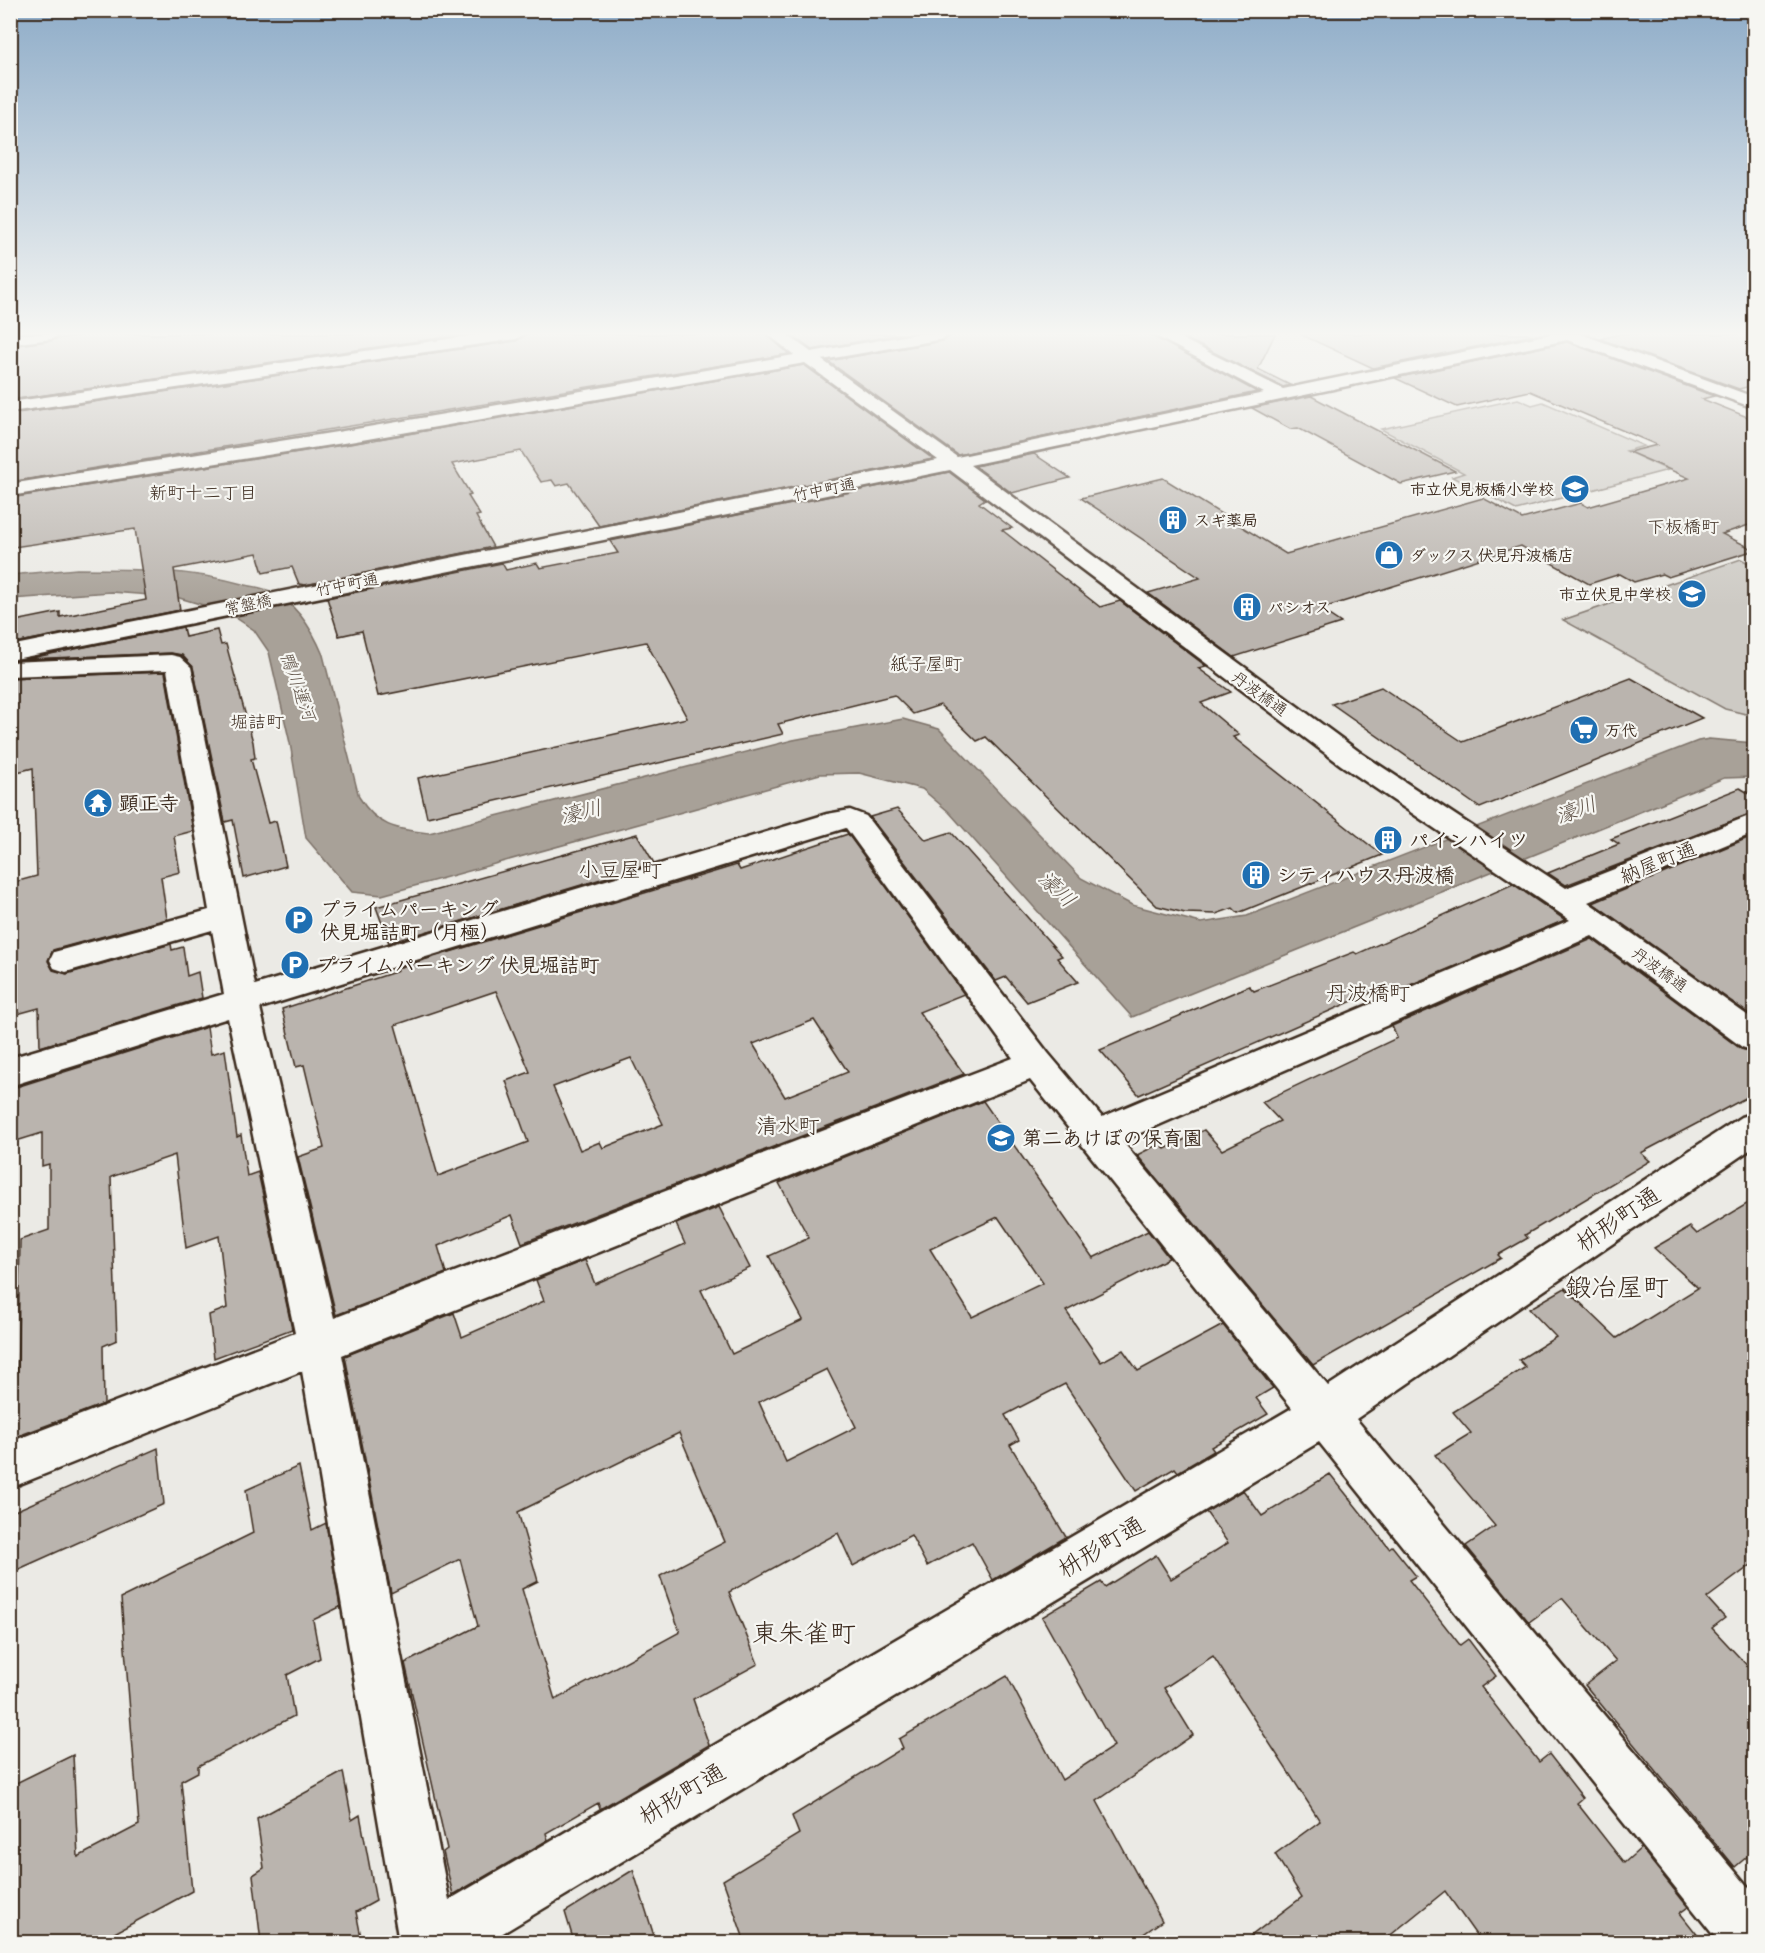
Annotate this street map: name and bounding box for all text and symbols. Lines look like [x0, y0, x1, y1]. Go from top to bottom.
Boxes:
school or university icon: 市立伏見板橋小学校 [1559, 473, 1591, 505]
street label: 竹中町通 [791, 476, 858, 508]
place label: 市立伏見板橋小学校 [1410, 482, 1554, 502]
district label: 新町十二丁目 [149, 484, 257, 506]
building icon: スギ薬局 [1157, 504, 1189, 536]
place label: スギ薬局 [1194, 513, 1258, 533]
district label: 下板橋町 [1647, 518, 1719, 540]
shop icon: ダックス 伏見丹波橋店 [1373, 539, 1405, 571]
place label: ダックス 伏見丹波橋店 [1410, 547, 1574, 568]
street label: 竹中町通 [314, 571, 381, 603]
school or university icon: 市立伏見中学校 [1676, 578, 1708, 610]
place label: 市立伏見中学校 [1559, 586, 1671, 607]
street label: 常盤橋 [223, 591, 274, 622]
building icon: パシオス [1231, 591, 1263, 623]
place label: パシオス [1268, 601, 1331, 620]
water label: 鴨川運河 [273, 649, 320, 727]
district label: 紙子屋町 [890, 655, 962, 677]
street label: 丹波橋通 [1226, 669, 1290, 722]
district label: 堀詰町 [230, 713, 284, 735]
supermarket icon: 万代 [1568, 714, 1600, 746]
place label: 万代 [1605, 723, 1637, 743]
temple icon: 顕正寺 [82, 787, 114, 819]
water label: 濠川 [1553, 792, 1601, 832]
place label: 顕正寺 [119, 793, 179, 818]
water label: 濠川 [558, 796, 605, 833]
building icon: パインハイツ [1372, 824, 1404, 856]
place label: パインハイツ [1409, 832, 1528, 855]
street label: 納屋町通 [1618, 839, 1701, 891]
building icon: シティハウス丹波橋 [1240, 859, 1272, 891]
district label: 小豆屋町 [578, 860, 662, 886]
place label: シティハウス丹波橋 [1277, 865, 1455, 890]
water label: 濠川 [1031, 866, 1080, 915]
place label: プライムパーキング 伏見堀詰町（月極） [320, 899, 500, 947]
parking icon: プライムパーキング 伏見堀詰町（月極） [283, 904, 315, 936]
street label: 丹波橋通 [1626, 945, 1690, 998]
parking icon: プライムパーキング 伏見堀詰町 [279, 949, 311, 981]
place label: プライムパーキング 伏見堀詰町 [316, 955, 600, 980]
district label: 丹波橋町 [1326, 983, 1410, 1009]
district label: 清水町 [757, 1115, 820, 1142]
school or university icon: 第二あけぼの保育園 [985, 1122, 1017, 1154]
place label: 第二あけぼの保育園 [1022, 1128, 1203, 1153]
street label: 枡形町通 [1572, 1183, 1668, 1261]
district label: 鍛冶屋町 [1565, 1275, 1669, 1307]
street label: 枡形町通 [1054, 1513, 1151, 1587]
district label: 東朱雀町 [752, 1620, 856, 1653]
street label: 枡形町通 [635, 1760, 732, 1834]

